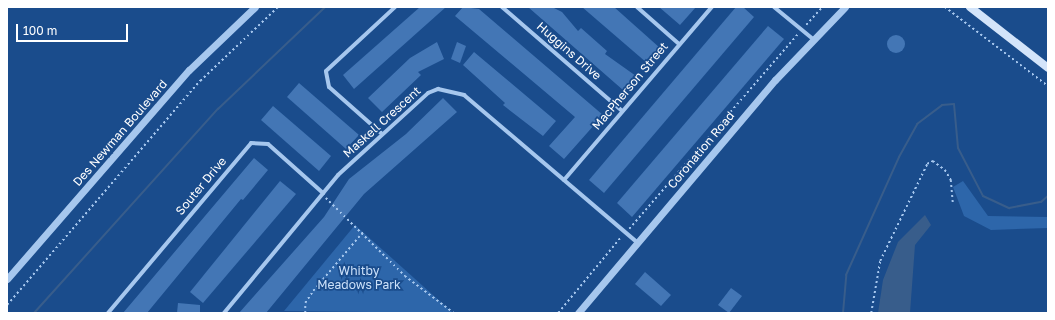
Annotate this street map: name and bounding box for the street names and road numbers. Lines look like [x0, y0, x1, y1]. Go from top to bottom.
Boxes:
street label: Huggins Drive [534, 19, 604, 83]
street label: MacPherson Street [589, 39, 671, 133]
street label: Des Newman Boulevard [70, 77, 170, 189]
street label: Maskell Crescent [340, 83, 424, 161]
street label: Coronation Road [665, 109, 737, 191]
street label: Souter Drive [173, 154, 229, 218]

